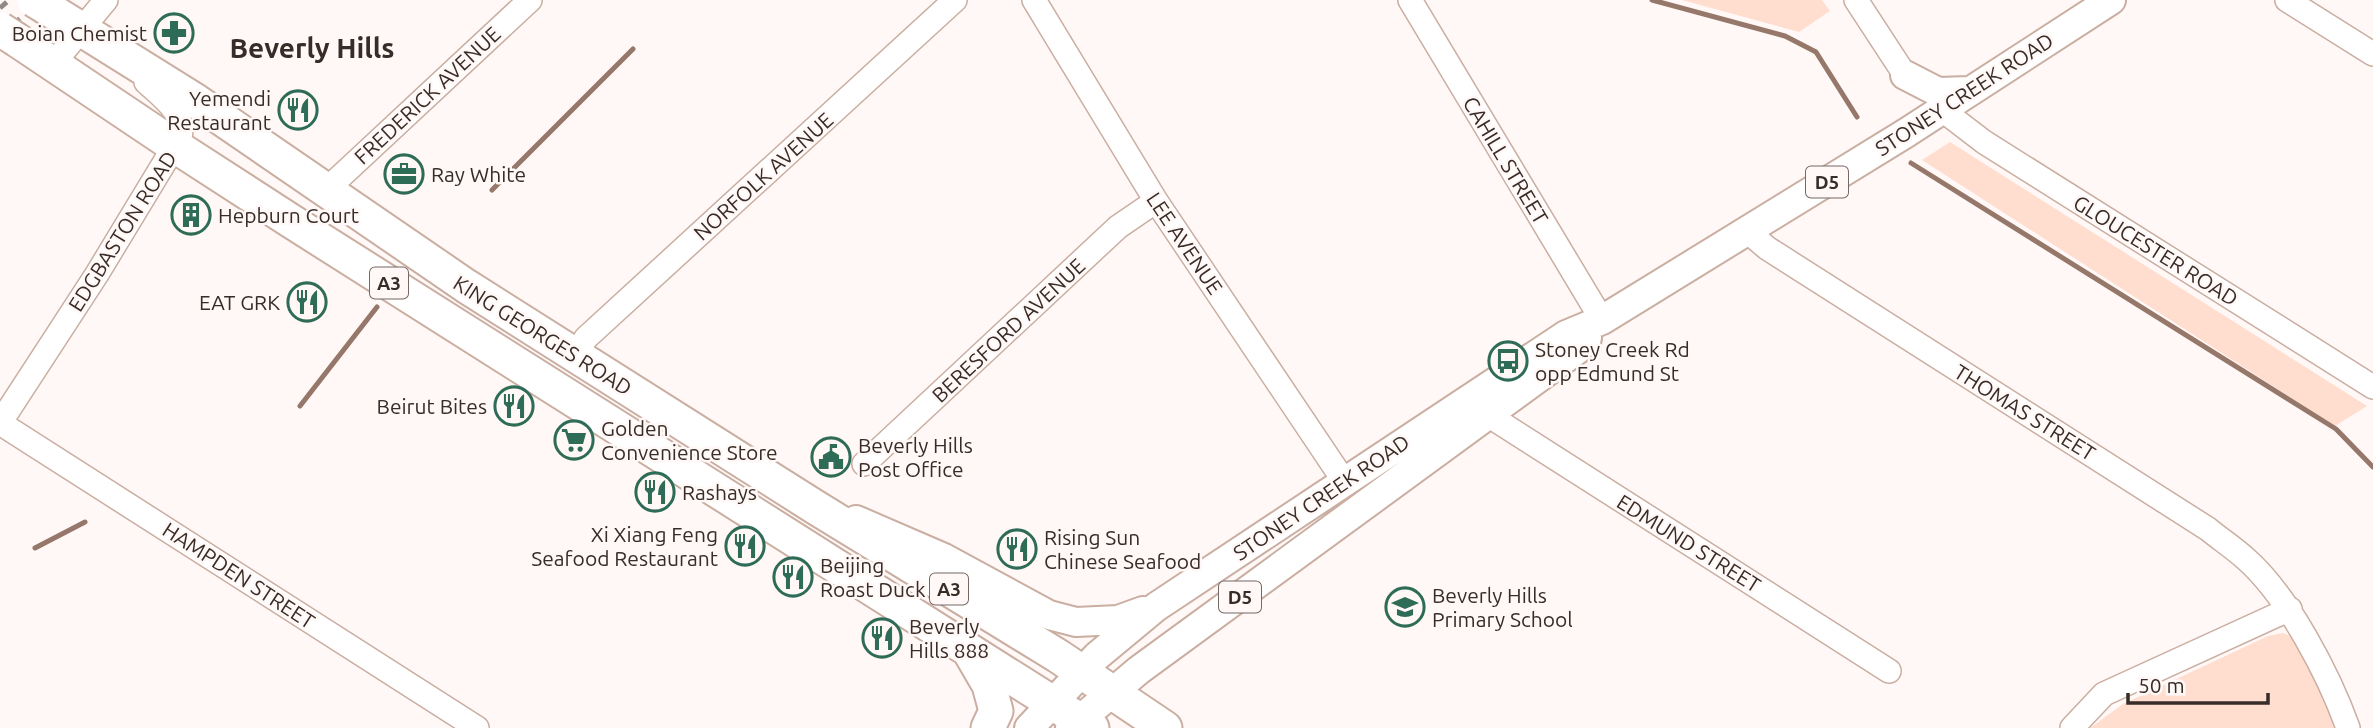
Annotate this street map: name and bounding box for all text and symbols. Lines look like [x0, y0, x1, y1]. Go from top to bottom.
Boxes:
pharmacy icon: Boian Chemist [153, 12, 195, 54]
place label: Boian Chemist [12, 21, 147, 45]
street label: FREDERICK AVENUE [349, 21, 505, 169]
street label: STONEY CREEK ROAD [1871, 28, 2057, 160]
district label: Beverly Hills [229, 32, 395, 63]
place label: Yemendi Restaurant [167, 86, 271, 134]
restaurant icon: Yemendi Restaurant [277, 89, 319, 131]
street label: CAHILL STREET [1459, 92, 1554, 228]
street label: NORFOLK AVENUE [689, 107, 837, 245]
street label: EDGBASTON ROAD [63, 147, 181, 315]
office icon: Ray White [383, 153, 425, 195]
place label: Ray White [431, 162, 526, 186]
road number: D5 [1806, 166, 1848, 198]
street label: LEE AVENUE [1142, 187, 1228, 299]
street label: GLOUCESTER ROAD [2069, 190, 2243, 310]
building icon: Hepburn Court [170, 194, 212, 236]
place label: Hepburn Court [218, 203, 359, 227]
street label: BERESFORD AVENUE [927, 253, 1089, 407]
road number: A3 [370, 268, 408, 298]
street label: KING GEORGES ROAD [449, 270, 637, 400]
restaurant icon: EAT GRK [286, 281, 328, 323]
place label: EAT GRK [199, 290, 280, 314]
place label: Stoney Creek Rd opp Edmund St [1535, 337, 1690, 385]
bus stop icon: Stoney Creek Rd opp Edmund St [1487, 340, 1529, 382]
street label: THOMAS STREET [1950, 359, 2100, 465]
restaurant icon: Beirut Bites [493, 385, 535, 427]
place label: Beirut Bites [377, 394, 487, 418]
place label: Golden Convenience Store [601, 416, 778, 464]
supermarket icon: Golden Convenience Store [553, 419, 595, 461]
street label: STONEY CREEK ROAD [1228, 429, 1414, 565]
place label: Beverly Hills Post Office [858, 433, 973, 481]
public building icon: Beverly Hills Post Office [810, 436, 852, 478]
restaurant icon: Rashays [634, 471, 676, 513]
place label: Rashays [682, 480, 757, 504]
street label: EDMUND STREET [1613, 489, 1766, 597]
street label: HAMPDEN STREET [158, 517, 320, 633]
place label: Xi Xiang Feng Seafood Restaurant [531, 522, 718, 570]
restaurant icon: Xi Xiang Feng Seafood Restaurant [724, 525, 766, 567]
place label: Rising Sun Chinese Seafood [1044, 525, 1201, 573]
restaurant icon: Rising Sun Chinese Seafood [996, 528, 1038, 570]
place label: Beijing Roast Duck [820, 553, 926, 601]
restaurant icon: Beijing Roast Duck [772, 556, 814, 598]
road number: A3 [930, 574, 968, 604]
road number: D5 [1219, 582, 1261, 612]
place label: Beverly Hills Primary School [1432, 583, 1573, 631]
school or university icon: Beverly Hills Primary School [1384, 586, 1426, 628]
place label: Beverly Hills 888 [909, 614, 989, 662]
restaurant icon: Beverly Hills 888 [861, 617, 903, 659]
scale bar [2128, 662, 2268, 706]
text: 50 m [2138, 673, 2185, 697]

